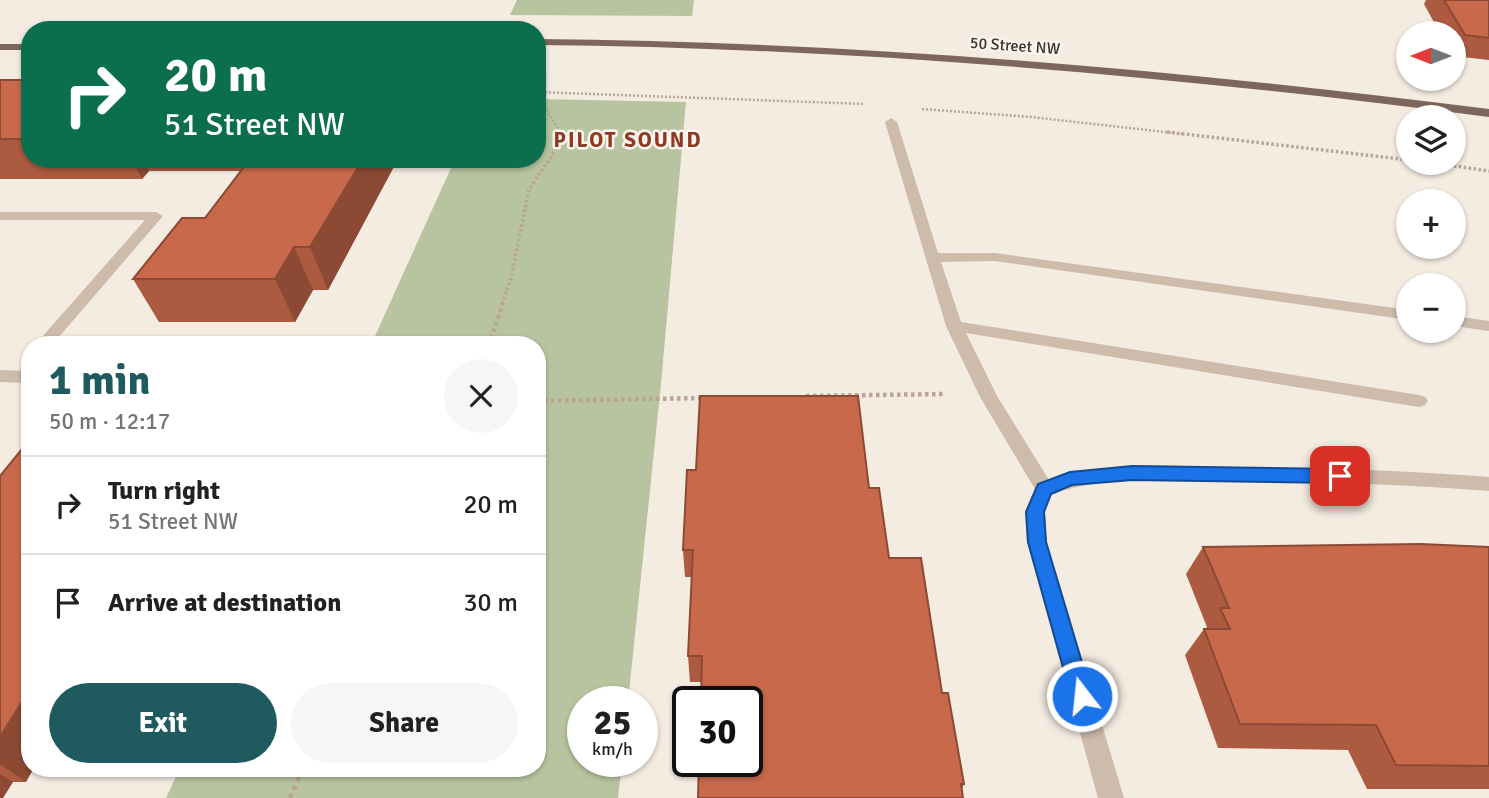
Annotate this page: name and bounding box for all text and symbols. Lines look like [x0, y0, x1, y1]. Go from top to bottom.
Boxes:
north arrow [1396, 21, 1466, 91]
map controls [1396, 21, 1466, 343]
street label: 50 Street NW [969, 33, 1061, 59]
text: 20 m [164, 45, 267, 105]
icon: right [49, 49, 140, 140]
text: 51 Street NW [164, 105, 345, 144]
button: layers [1396, 105, 1466, 175]
district label: PILOT SOUND [554, 127, 702, 153]
button: + [1396, 189, 1466, 259]
button: − [1396, 273, 1466, 343]
text: 1 min [49, 355, 150, 406]
button: close [444, 359, 518, 433]
text: 50 m · 12:17 [49, 407, 170, 436]
pin [1310, 446, 1370, 506]
icon: arrive [1321, 457, 1359, 495]
text: Turn right [108, 475, 220, 507]
icon: right [49, 486, 87, 524]
text: 20 m [463, 489, 518, 521]
text: 51 Street NW [108, 507, 238, 536]
icon: arrive [49, 584, 87, 622]
text: Arrive at destination [108, 587, 341, 619]
text: 30 m [463, 587, 518, 619]
position arrow [1045, 659, 1119, 733]
button: Exit [49, 683, 277, 763]
button: Share [291, 683, 518, 763]
speed limit sign: 30 [672, 686, 763, 777]
text: 25 [594, 701, 631, 744]
text: km/h [592, 738, 633, 760]

